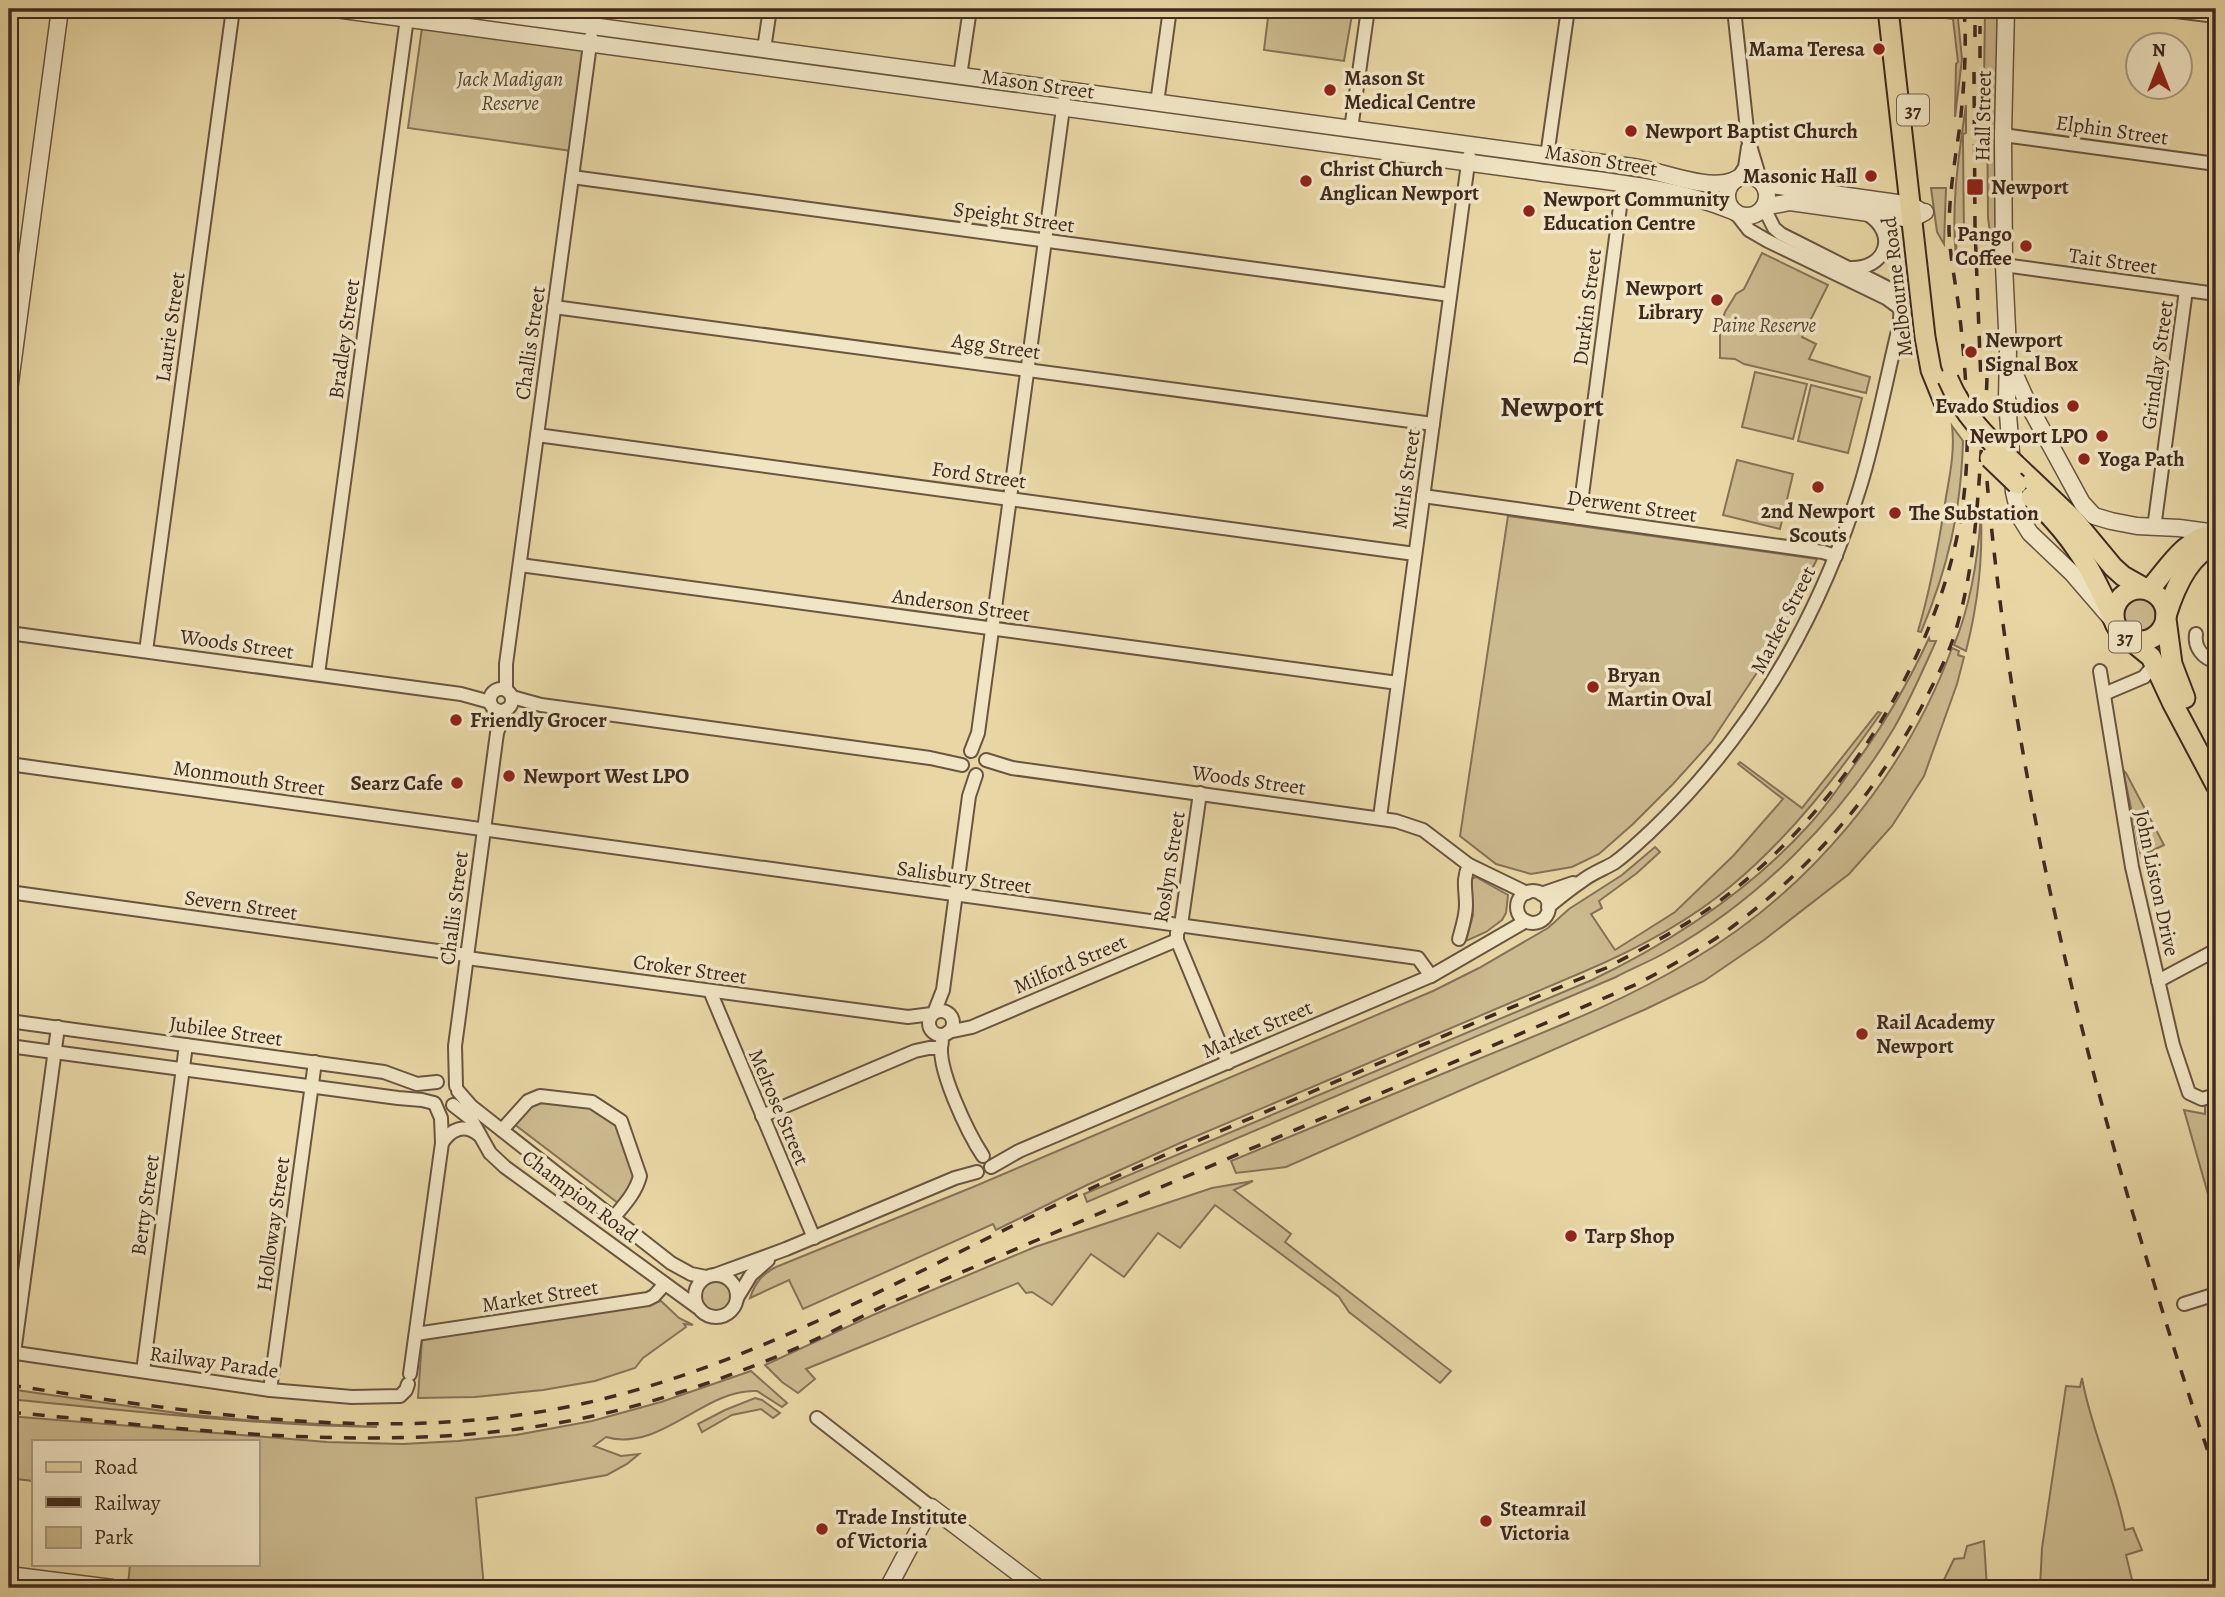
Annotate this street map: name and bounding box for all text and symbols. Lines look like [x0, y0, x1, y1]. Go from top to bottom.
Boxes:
north arrow [2124, 32, 2194, 102]
place label: Mama Teresa [1749, 35, 1866, 63]
text: N [2152, 37, 2166, 63]
marker: Mama Teresa [1871, 41, 1887, 57]
street label: Mason Street [980, 62, 1096, 106]
place label: Mason St Medical Centre [1344, 64, 1476, 116]
park label: Jack Madigan Reserve [456, 65, 563, 117]
street label: Hall Street [1968, 70, 1998, 162]
marker: Mason St Medical Centre [1322, 82, 1338, 98]
road number: 37 [1897, 94, 1929, 125]
street label: Elphin Street [2054, 108, 2170, 152]
place label: Newport Baptist Church [1645, 117, 1858, 145]
marker: Newport Baptist Church [1623, 123, 1639, 139]
street label: Mason Street [1543, 137, 1659, 183]
place label: Christ Church Anglican Newport [1319, 155, 1479, 207]
place label: Masonic Hall [1743, 162, 1857, 190]
marker: Masonic Hall [1863, 168, 1879, 184]
marker: Christ Church Anglican Newport [1298, 173, 1314, 189]
place label: Newport [1991, 173, 2069, 201]
marker: Newport [1965, 177, 1985, 197]
place label: Newport Community Education Centre [1543, 185, 1730, 237]
street label: Speight Street [952, 195, 1076, 239]
marker: Newport Community Education Centre [1521, 203, 1537, 219]
street label: Melbourne Road [1874, 214, 1920, 359]
place label: Pango Coffee [1955, 220, 2012, 272]
marker: Pango Coffee [2018, 238, 2034, 254]
street label: Tait Street [2067, 241, 2159, 281]
street label: Durkin Street [1566, 247, 1608, 367]
street label: Laurie Street [148, 270, 192, 384]
place label: Newport Library [1625, 274, 1704, 326]
street label: Bradley Street [322, 277, 366, 401]
street label: Challis Street [508, 284, 552, 402]
marker: Newport Library [1709, 292, 1725, 308]
street label: Grindlay Street [2134, 299, 2180, 431]
park label: Paine Reserve [1712, 311, 1817, 339]
street label: Agg Street [949, 326, 1042, 366]
place label: Newport Signal Box [1985, 326, 2079, 378]
marker: Newport Signal Box [1963, 344, 1979, 360]
district label: Newport [1500, 388, 1604, 426]
place label: Evado Studios [1935, 392, 2059, 420]
marker: Evado Studios [2065, 398, 2081, 414]
place label: Newport LPO [1969, 422, 2088, 450]
street label: Mirls Street [1385, 427, 1427, 531]
marker: Newport LPO [2094, 428, 2110, 444]
place label: Yoga Path [2097, 445, 2185, 473]
marker: Yoga Path [2076, 451, 2092, 467]
street label: Ford Street [930, 455, 1028, 495]
marker: 2nd Newport Scouts [1810, 479, 1826, 495]
street label: Derwent Street [1565, 483, 1699, 529]
place label: 2nd Newport Scouts [1761, 497, 1875, 549]
place label: The Substation [1909, 499, 2039, 527]
marker: The Substation [1887, 505, 1903, 521]
street label: Market Street [1744, 561, 1822, 679]
street label: Anderson Street [890, 581, 1031, 628]
street label: Woods Street [177, 622, 296, 666]
road number: 37 [2109, 622, 2141, 652]
place label: Bryan Martin Oval [1607, 661, 1712, 713]
marker: Bryan Martin Oval [1585, 679, 1601, 695]
place label: Friendly Grocer [470, 706, 607, 734]
marker: Friendly Grocer [448, 712, 464, 728]
street label: Monmouth Street [172, 754, 327, 802]
street label: Woods Street [1189, 758, 1308, 802]
place label: Newport West LPO [523, 762, 689, 790]
marker: Newport West LPO [501, 768, 517, 784]
place label: Searz Cafe [351, 769, 443, 797]
marker: Searz Cafe [449, 775, 465, 791]
street label: John Liston Drive [2128, 807, 2186, 959]
street label: Roslyn Street [1146, 809, 1192, 925]
street label: Challis Street [433, 849, 475, 967]
street label: Salisbury Street [895, 854, 1033, 900]
street label: Severn Street [183, 883, 299, 927]
street label: Milford Street [1009, 928, 1131, 1000]
street label: Croker Street [631, 947, 749, 991]
street label: Market Street [1197, 993, 1317, 1065]
place label: Rail Academy Newport [1876, 1008, 1996, 1060]
street label: Jubilee Street [168, 1009, 284, 1053]
marker: Rail Academy Newport [1854, 1026, 1870, 1042]
street label: Melrose Street [742, 1045, 816, 1170]
street label: Champion Road [516, 1143, 644, 1249]
street label: Berty Street [124, 1153, 166, 1257]
street label: Holloway Street [250, 1155, 296, 1293]
place label: Tarp Shop [1585, 1222, 1675, 1250]
marker: Tarp Shop [1563, 1228, 1579, 1244]
street label: Market Street [480, 1273, 600, 1319]
street label: Railway Parade [148, 1339, 280, 1385]
legend [32, 1440, 259, 1566]
text: Road [94, 1453, 138, 1481]
text: Railway [94, 1489, 161, 1517]
place label: Steamrail Victoria [1499, 1495, 1586, 1547]
place label: Trade Institute of Victoria [836, 1503, 967, 1555]
marker: Steamrail Victoria [1478, 1513, 1494, 1529]
marker: Trade Institute of Victoria [814, 1521, 830, 1537]
text: Park [94, 1523, 134, 1551]

